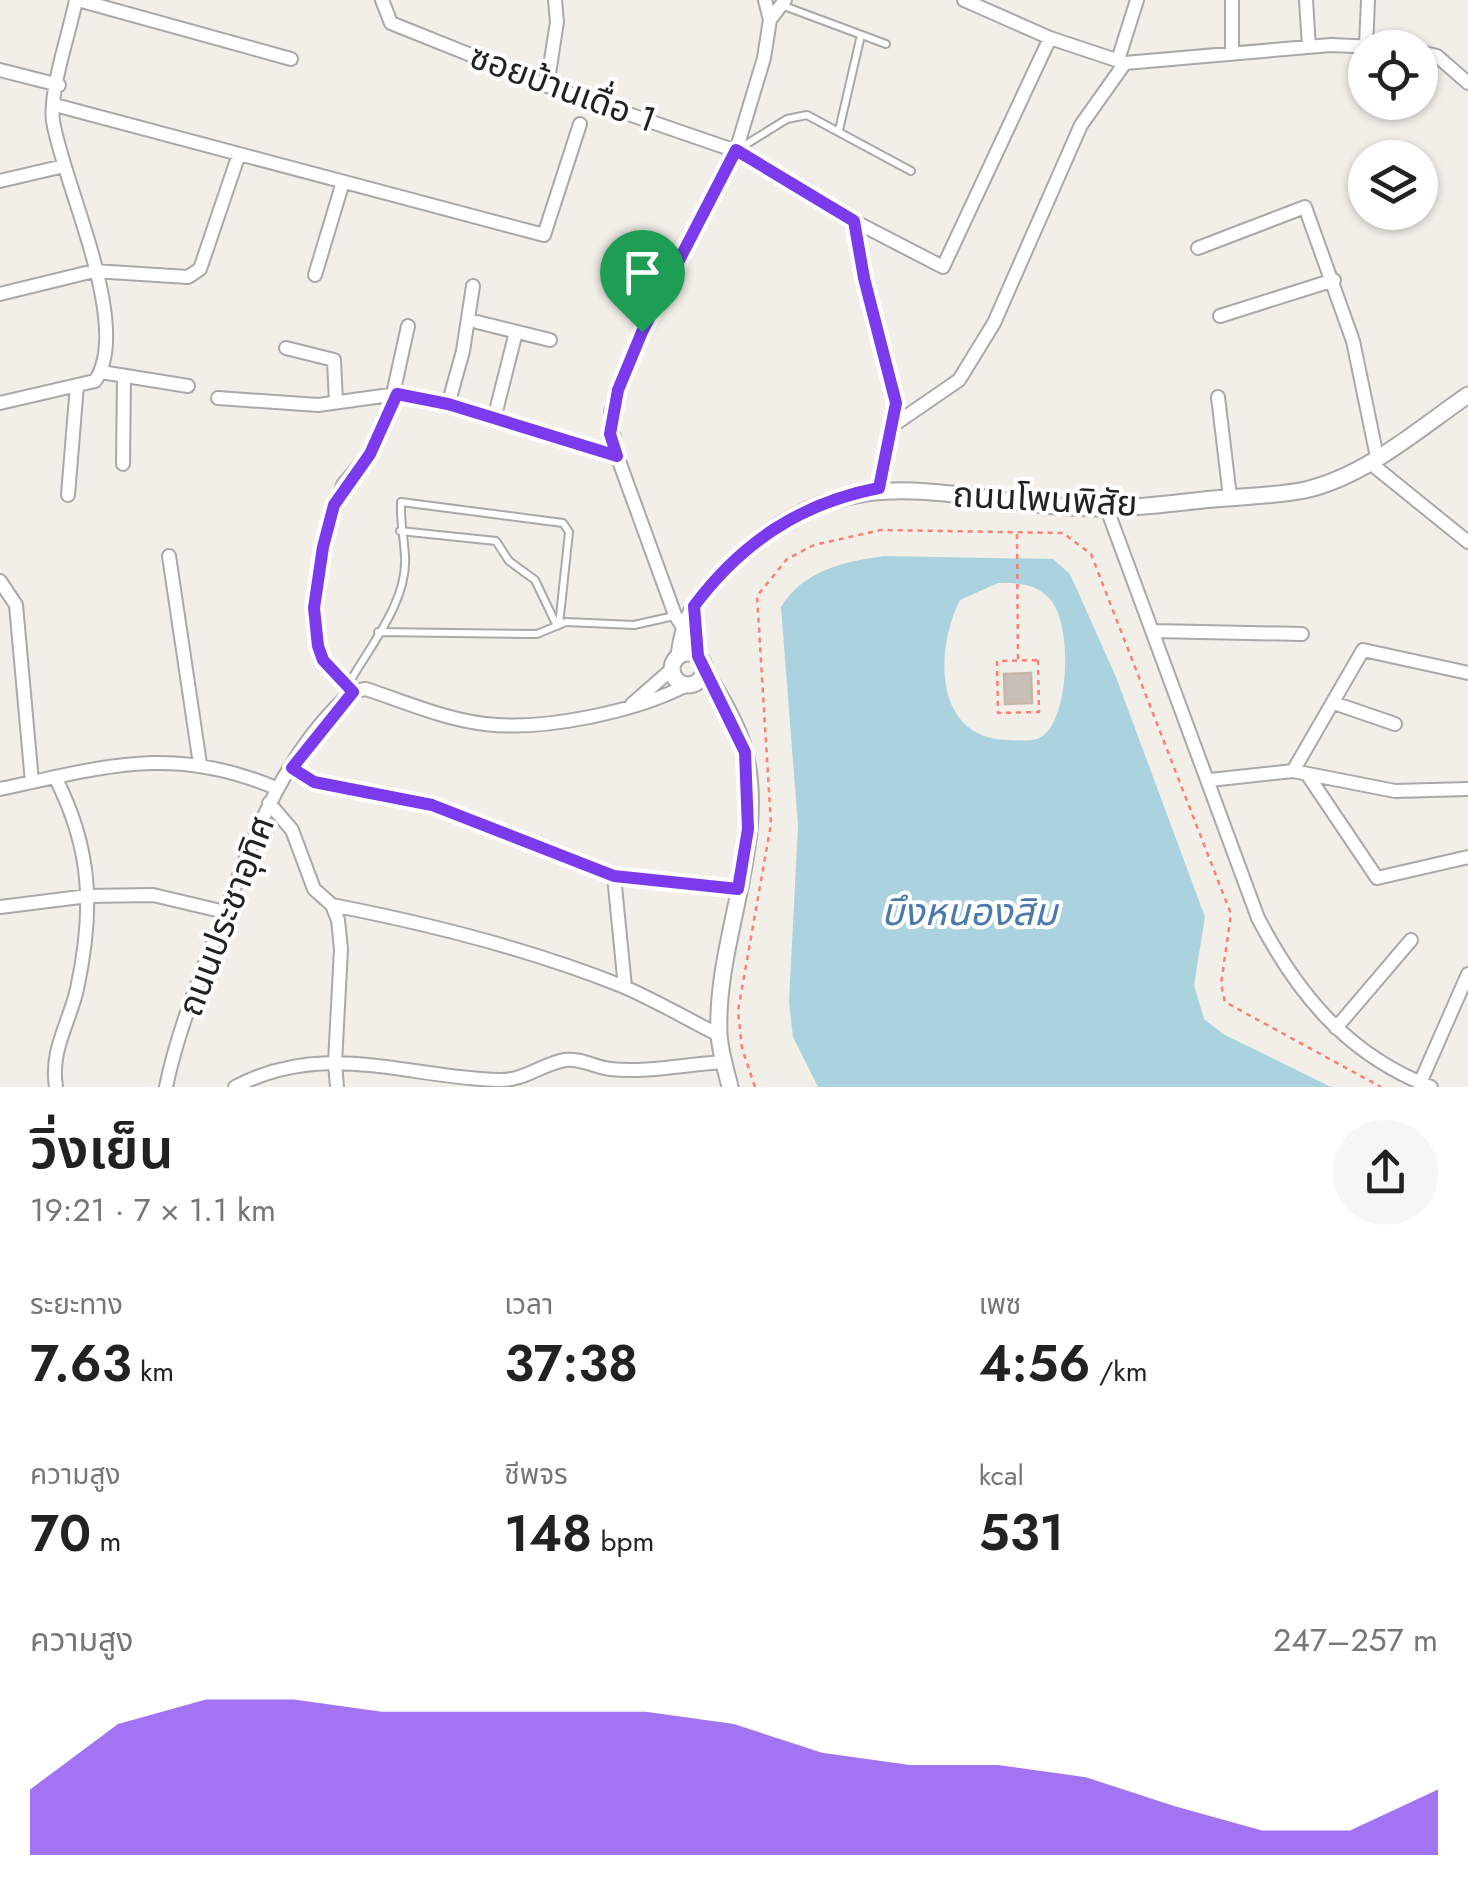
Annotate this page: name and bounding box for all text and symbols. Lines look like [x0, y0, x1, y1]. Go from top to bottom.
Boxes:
map controls [1348, 30, 1438, 230]
button: locate [1348, 30, 1438, 120]
street label: ซอยบ้านเดื่อ 1 [463, 31, 663, 145]
button: layers [1348, 140, 1438, 230]
pin [600, 230, 685, 333]
icon: arrive [615, 245, 670, 300]
street label: ถนนโพนพิสัย [951, 469, 1139, 529]
street label: ถนนประชาอุทิศ [165, 809, 287, 1023]
water label: บึงหนองสิม [881, 884, 1060, 939]
text: วิ่งเย็น [30, 1109, 174, 1189]
button: share [1333, 1120, 1438, 1225]
text: 19:21 · 7 × 1.1 km [30, 1187, 276, 1233]
text: ระยะทาง [30, 1284, 123, 1325]
text: เวลา [504, 1284, 553, 1325]
text: เพซ [979, 1284, 1021, 1325]
text: 7.63 [30, 1327, 132, 1400]
text: 37:38 [504, 1327, 638, 1400]
text: 4:56 [979, 1327, 1091, 1400]
text: km [132, 1351, 174, 1392]
text: /km [1091, 1351, 1148, 1392]
text: ความสูง [30, 1454, 121, 1495]
text: ชีพจร [504, 1454, 568, 1495]
text: kcal [979, 1455, 1024, 1496]
text: 531 [979, 1496, 1064, 1569]
text: 70 [30, 1497, 91, 1570]
text: 148 [504, 1497, 592, 1570]
text: m [91, 1521, 121, 1562]
text: bpm [592, 1521, 654, 1562]
text: ความสูง [30, 1617, 134, 1663]
text: 247–257 m [1273, 1617, 1438, 1663]

